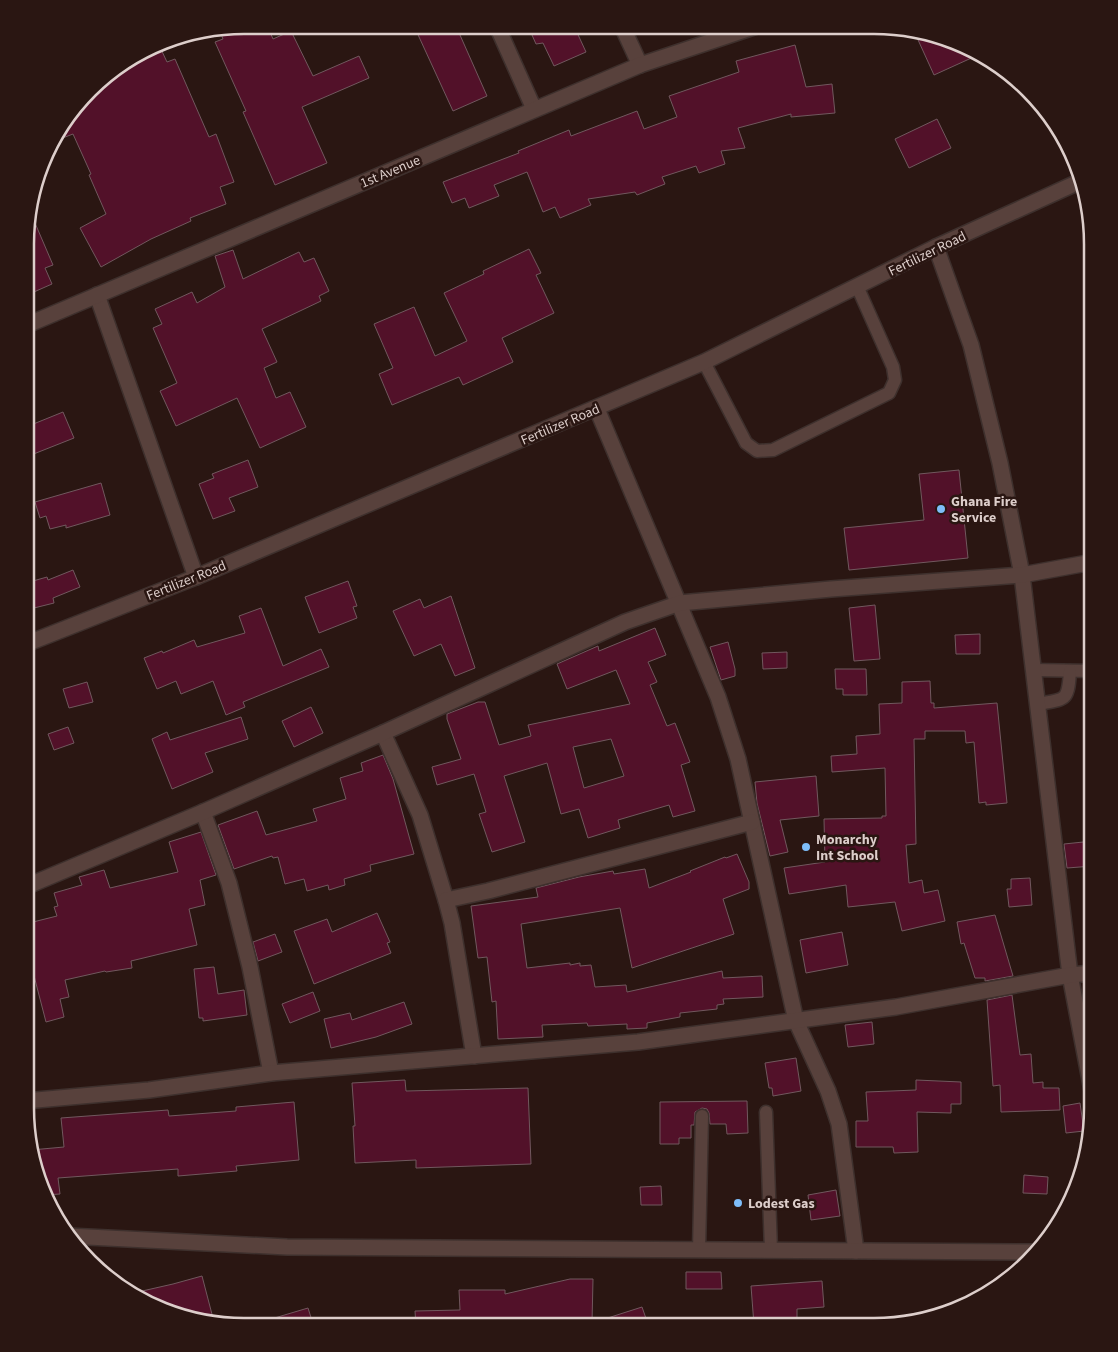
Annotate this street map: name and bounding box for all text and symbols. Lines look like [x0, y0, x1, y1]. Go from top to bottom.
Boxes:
street label: 1st Avenue [357, 150, 423, 193]
street label: Fertilizer Road [885, 226, 970, 281]
street label: Fertilizer Road [518, 399, 603, 451]
place label: Ghana Fire Service [951, 492, 1017, 528]
marker: Ghana Fire Service [935, 503, 947, 515]
street label: Fertilizer Road [144, 556, 229, 606]
place label: Monarchy Int School [816, 830, 878, 866]
marker: Monarchy Int School [800, 841, 812, 853]
place label: Lodest Gas [748, 1194, 815, 1214]
marker: Lodest Gas [732, 1197, 744, 1209]

